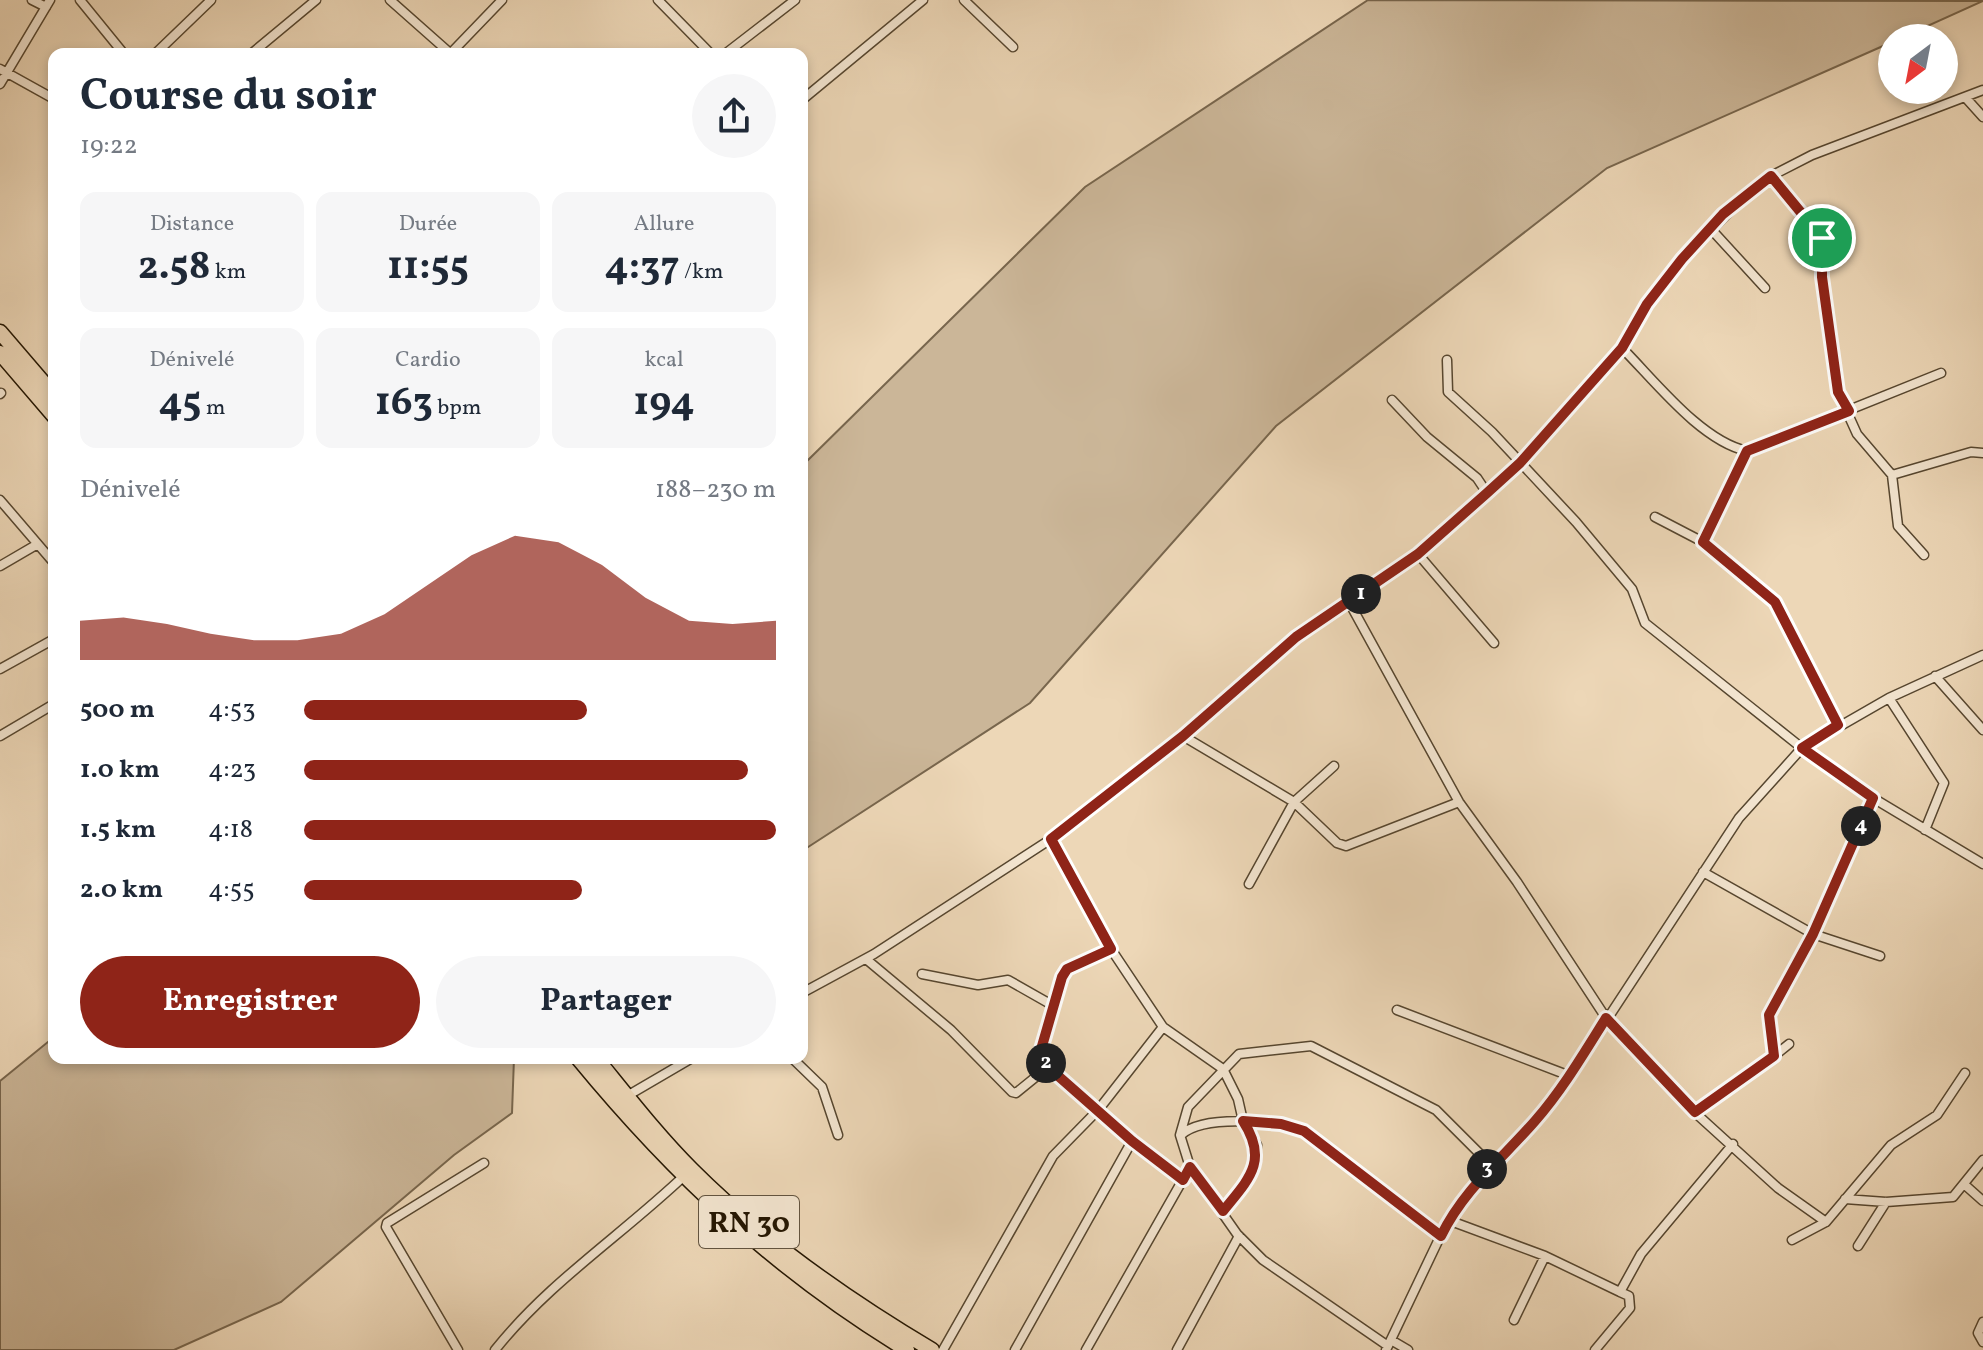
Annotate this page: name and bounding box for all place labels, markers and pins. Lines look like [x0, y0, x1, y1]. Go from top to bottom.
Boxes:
pin [1788, 204, 1856, 272]
pin: 1 [1341, 574, 1381, 614]
pin: 4 [1841, 806, 1881, 846]
pin: 2 [1026, 1043, 1066, 1083]
pin: 3 [1467, 1149, 1507, 1189]

